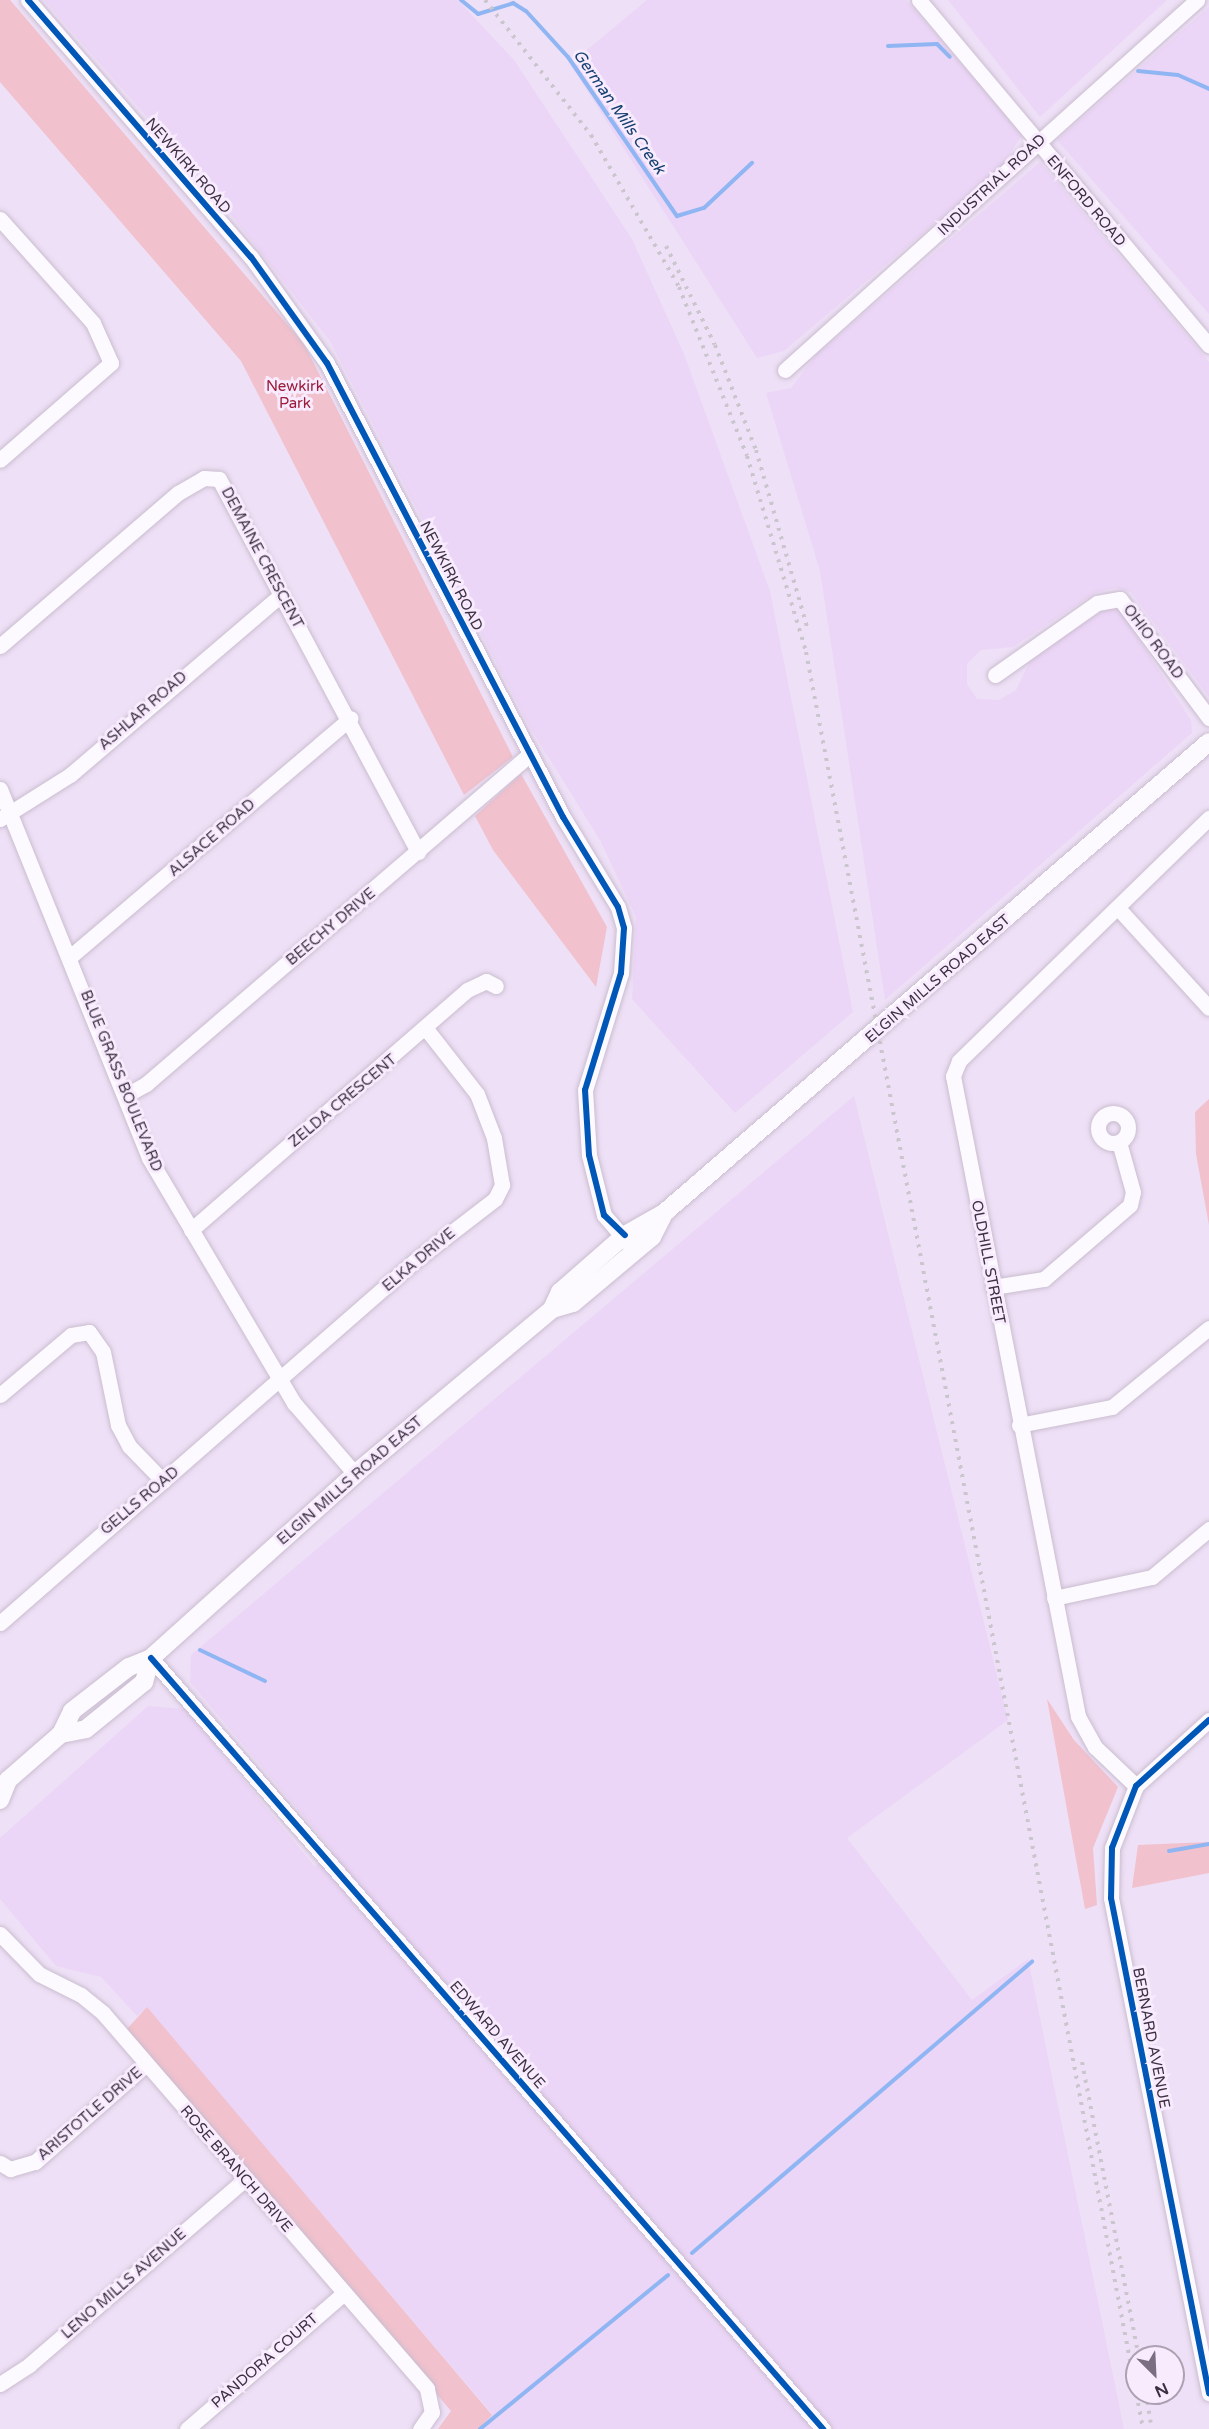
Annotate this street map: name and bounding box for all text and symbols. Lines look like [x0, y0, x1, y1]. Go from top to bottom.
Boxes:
water label: German Mills Creek [569, 46, 669, 178]
street label: NEWKIRK ROAD [142, 115, 234, 217]
street label: INDUSTRIAL ROAD [934, 130, 1050, 240]
street label: ENFORD ROAD [1043, 152, 1129, 250]
park label: Newkirk Park [266, 377, 324, 412]
street label: DEMAINE CRESCENT [217, 484, 307, 632]
street label: NEWKIRK ROAD [416, 518, 486, 634]
street label: OHIO ROAD [1119, 601, 1187, 683]
street label: ASHLAR ROAD [95, 668, 191, 754]
street label: ALSACE ROAD [165, 795, 259, 881]
street label: BEECHY DRIVE [283, 884, 379, 970]
street label: ELGIN MILLS ROAD EAST [862, 911, 1014, 1047]
street label: BLUE GRASS BOULEVARD [76, 988, 166, 1174]
street label: ZELDA CRESCENT [286, 1051, 400, 1151]
street label: OLDHILL STREET [967, 1199, 1009, 1325]
street label: ELKA DRIVE [379, 1224, 459, 1296]
street label: ELGIN MILLS ROAD EAST [274, 1413, 426, 1549]
street label: GELLS ROAD [97, 1463, 183, 1539]
street label: BERNARD AVENUE [1129, 1966, 1173, 2110]
street label: EDWARD AVENUE [445, 1978, 549, 2092]
street label: ARISTOTLE DRIVE [34, 2064, 146, 2164]
street label: ROSE BRANCH DRIVE [176, 2102, 296, 2236]
street label: LENO MILLS AVENUE [58, 2225, 190, 2343]
street label: PANDORA COURT [208, 2310, 322, 2412]
north arrow [1125, 2345, 1185, 2405]
text: N [1152, 2378, 1171, 2401]

